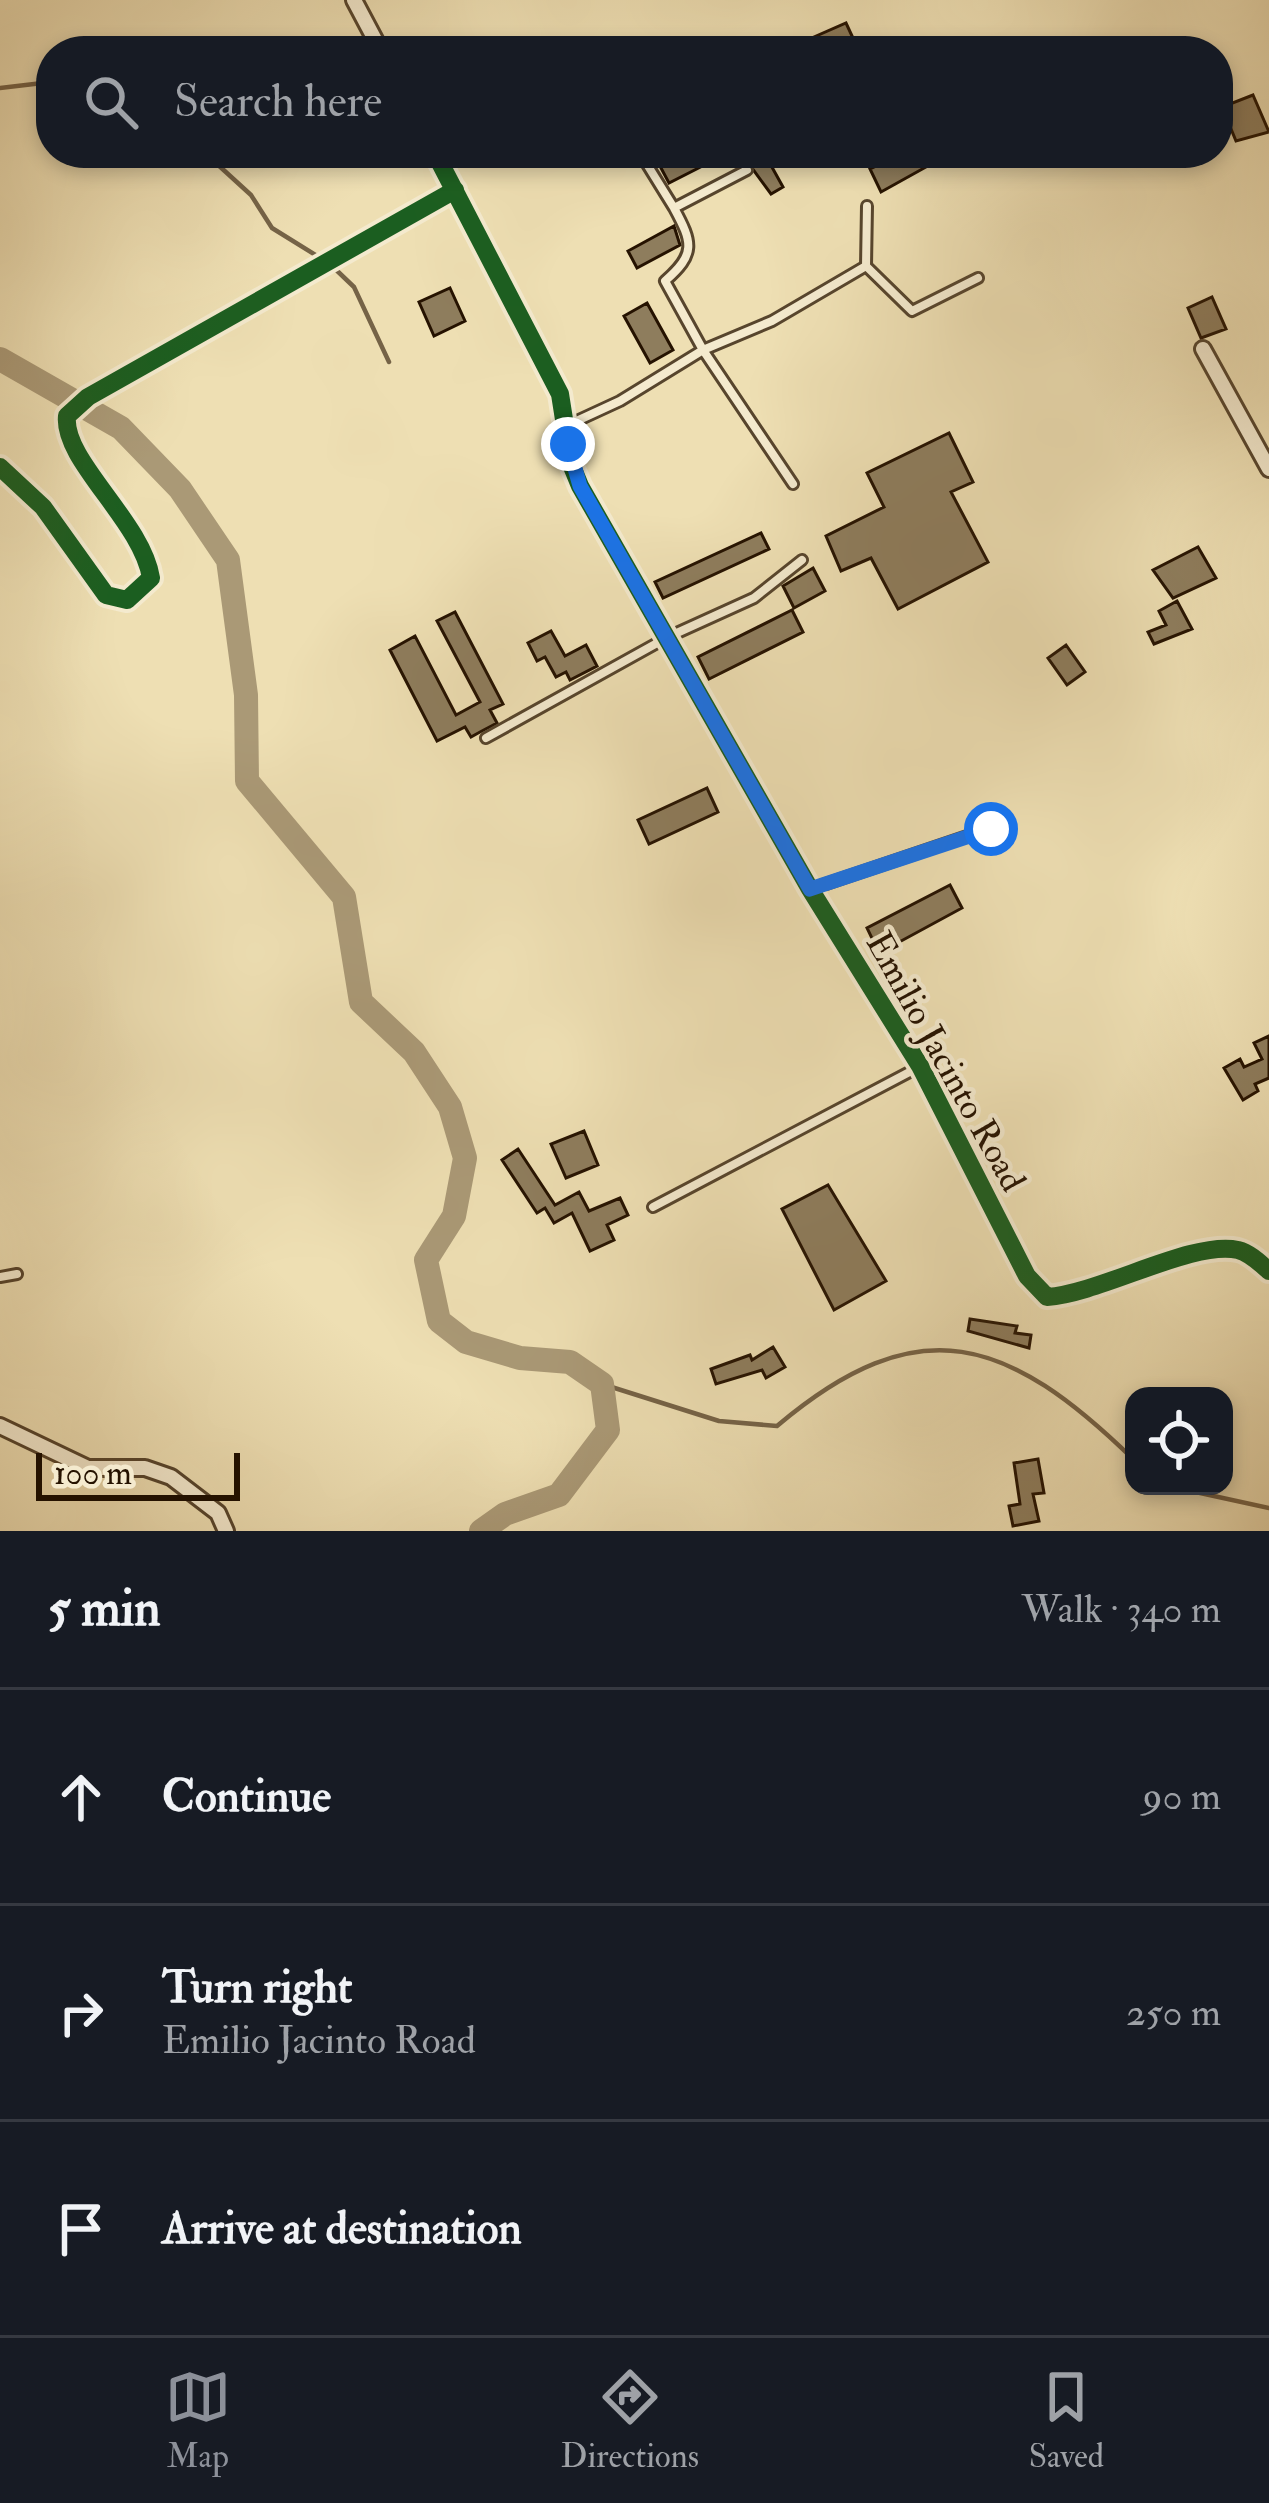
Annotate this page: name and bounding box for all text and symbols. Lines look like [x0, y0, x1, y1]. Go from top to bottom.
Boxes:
search box [36, 36, 1233, 168]
icon: search [78, 69, 144, 135]
text: Search here [174, 74, 382, 130]
route end [541, 417, 595, 471]
route start [964, 802, 1018, 856]
street label: Emilio Jacinto Road [856, 924, 1036, 1200]
map controls [1125, 1387, 1233, 1495]
button: locate [1125, 1387, 1233, 1495]
scale bar [36, 1447, 240, 1500]
text: 100 m [54, 1453, 132, 1494]
text: 5 min [48, 1577, 161, 1641]
text: Walk · 340 m [1022, 1585, 1221, 1634]
icon: ahead [48, 1764, 114, 1830]
text: Continue [162, 1769, 331, 1825]
text: 90 m [1143, 1772, 1221, 1821]
text: Turn right [162, 1960, 352, 2016]
icon: right [48, 1980, 114, 2046]
text: 250 m [1126, 1988, 1221, 2037]
text: Emilio Jacinto Road [162, 2016, 476, 2065]
icon: arrive [48, 2196, 114, 2262]
text: Arrive at destination [162, 2201, 522, 2257]
tab: Map [165, 2364, 231, 2477]
tab: Directions [561, 2364, 699, 2477]
tab: Saved [1029, 2364, 1104, 2477]

